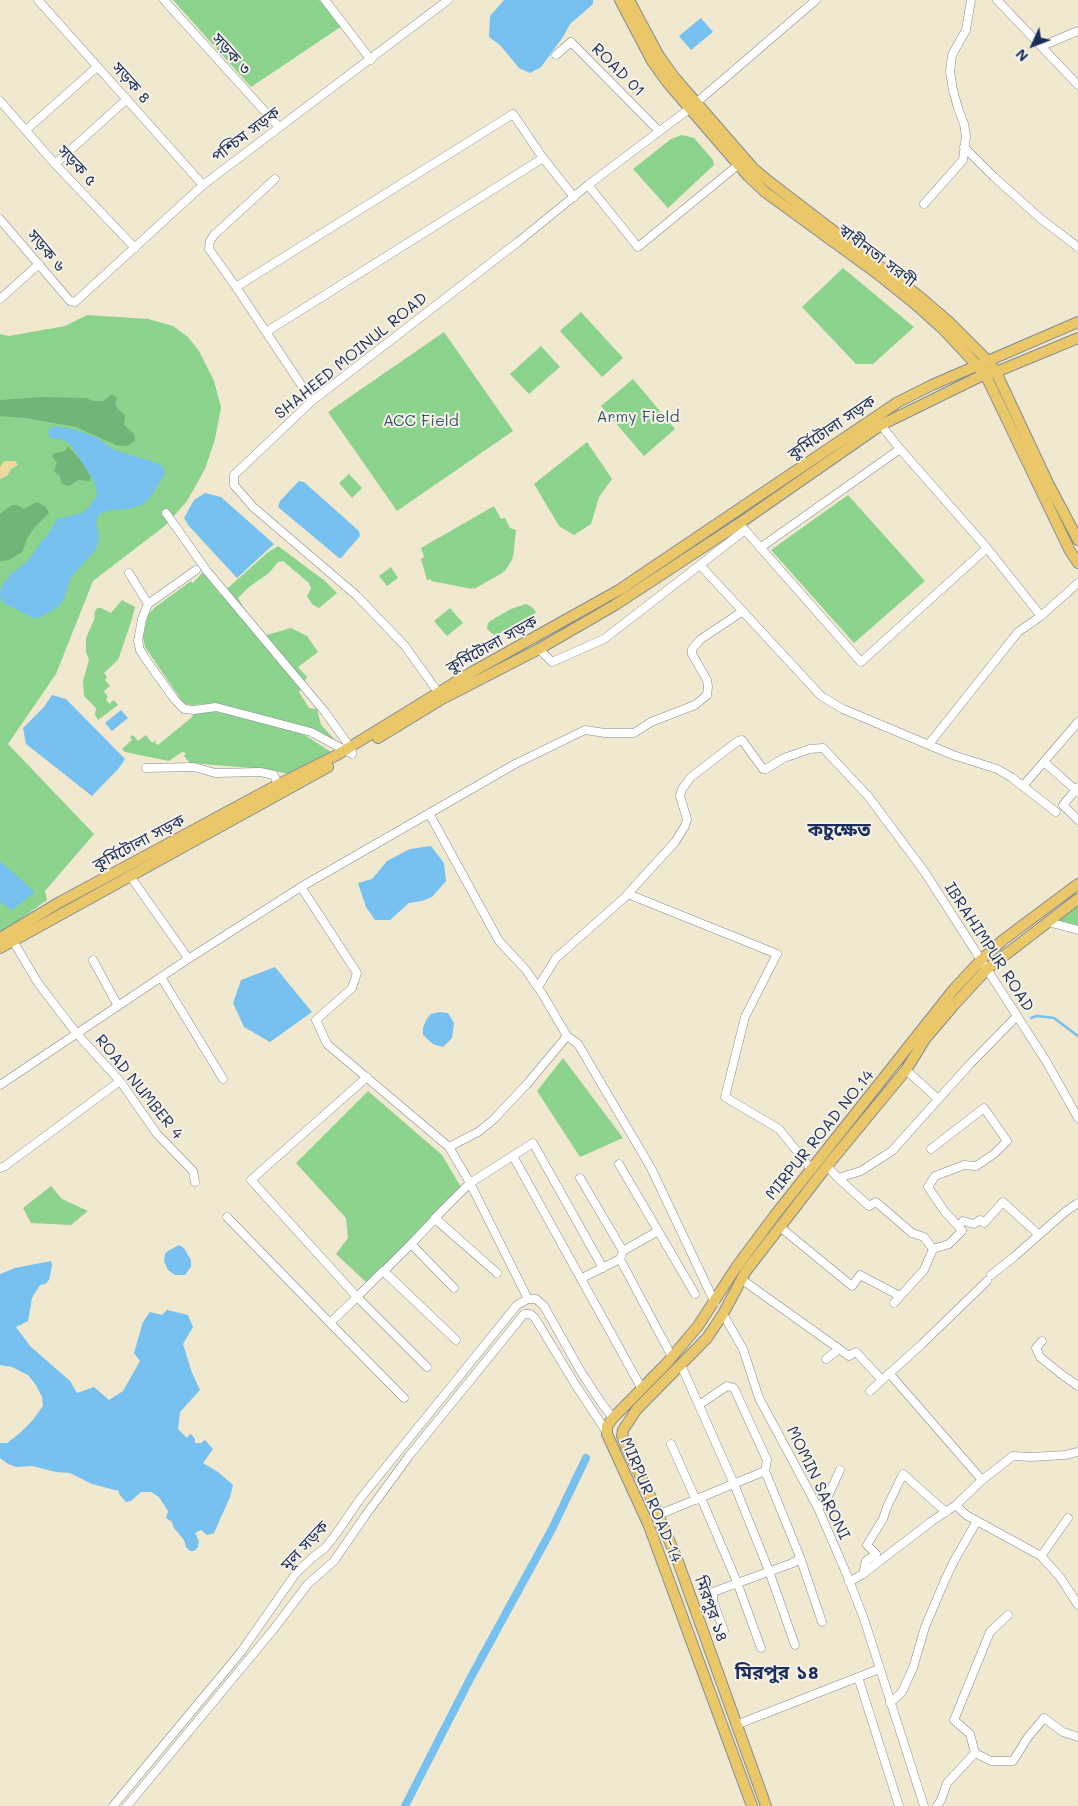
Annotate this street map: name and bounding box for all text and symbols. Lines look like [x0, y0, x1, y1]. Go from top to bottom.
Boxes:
north arrow [1008, 20, 1058, 70]
street label: সড়ক ৩ [208, 29, 254, 79]
street label: ROAD 01 [587, 39, 649, 101]
text: N [1011, 45, 1032, 66]
street label: সড়ক ৪ [108, 58, 154, 108]
street label: পশ্চিম সড়ক [208, 103, 284, 167]
street label: সড়ক ৫ [53, 142, 101, 190]
street label: স্বাধীনতা সরণী [834, 221, 920, 291]
street label: সড়ক ৬ [23, 226, 69, 276]
street label: SHAHEED MOINUL ROAD [271, 289, 431, 423]
street label: কুর্মিটোলা সড়ক [785, 392, 879, 464]
park label: Army Field [596, 407, 680, 427]
park label: ACC Field [383, 411, 459, 431]
street label: কুর্মিটোলা সড়ক [443, 612, 541, 678]
street label: কুর্মিটোলা সড়ক [90, 811, 188, 875]
district label: কচুক্ষেত [807, 819, 871, 841]
street label: IBRAHIMPUR ROAD [940, 879, 1038, 1015]
street label: ROAD NUMBER 4 [91, 1031, 187, 1143]
street label: MIRPUR ROAD NO.14 [762, 1066, 878, 1204]
street label: MOMIN SARONI [782, 1423, 854, 1543]
street label: MIRPUR ROAD-14 [616, 1435, 686, 1565]
street label: মূল সড়ক [277, 1517, 333, 1575]
street label: মিরপুর ১৪ [690, 1573, 732, 1645]
district label: মিরপুর ১৪ [735, 1662, 819, 1684]

